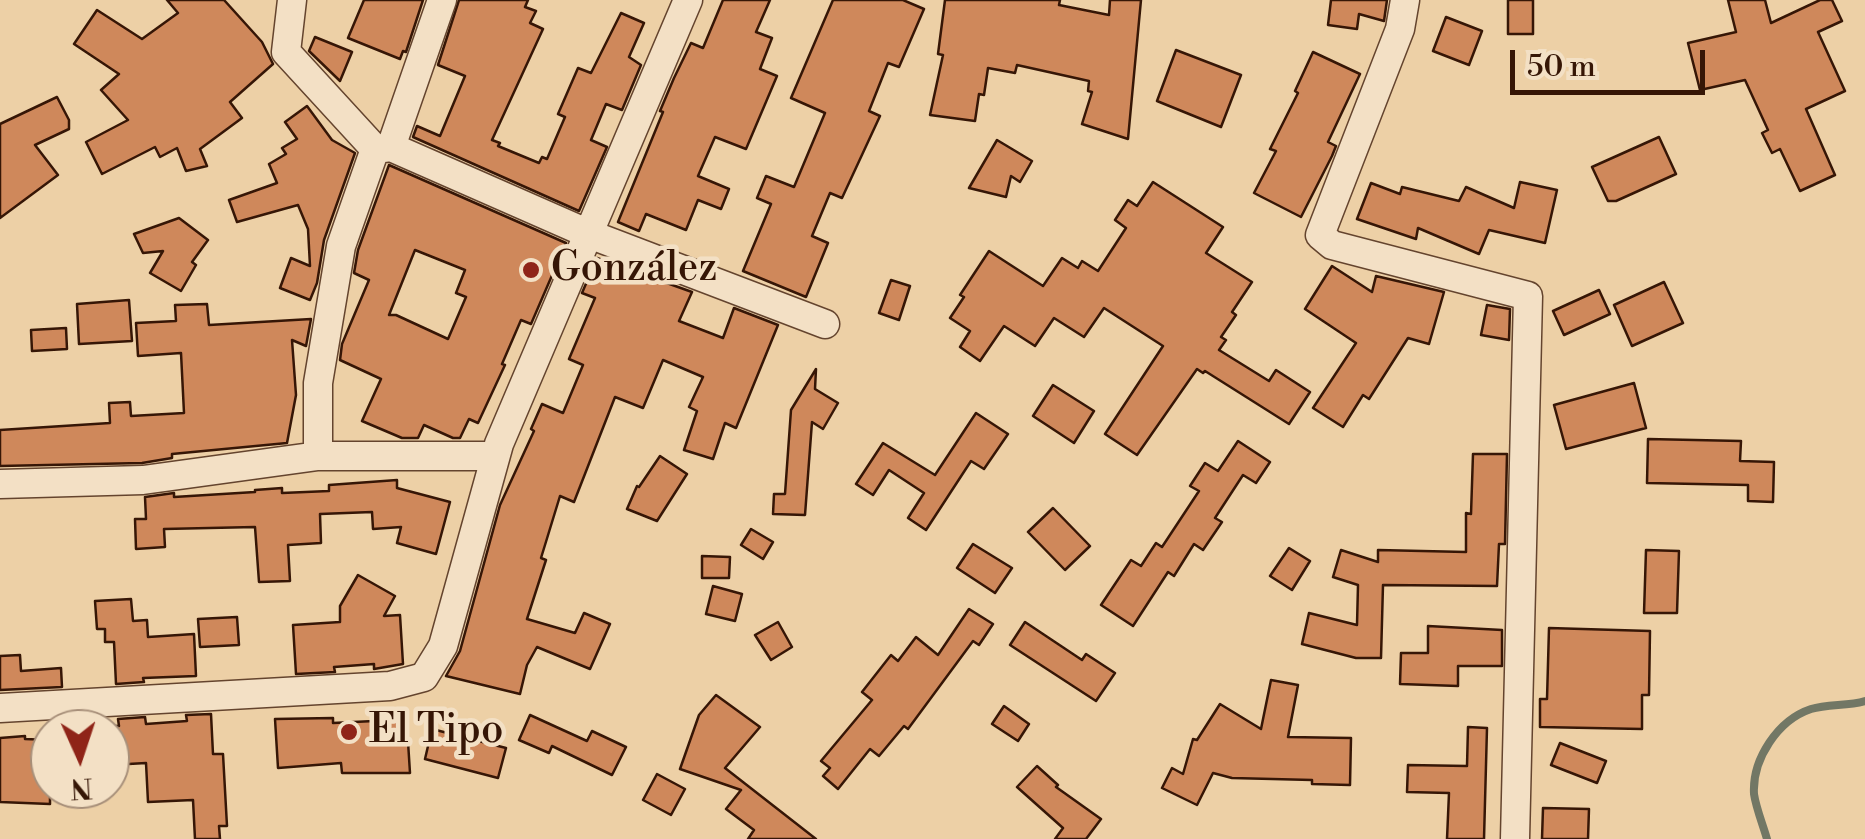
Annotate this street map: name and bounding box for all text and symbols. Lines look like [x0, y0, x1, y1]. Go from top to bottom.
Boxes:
scale bar [1515, 30, 1710, 92]
text: 50 m [1527, 48, 1596, 86]
place label: González [551, 246, 717, 294]
marker: González [520, 259, 542, 281]
place label: El Tipo [369, 708, 503, 756]
north arrow [30, 709, 130, 809]
marker: El Tipo [338, 721, 360, 743]
text: N [70, 769, 93, 806]

